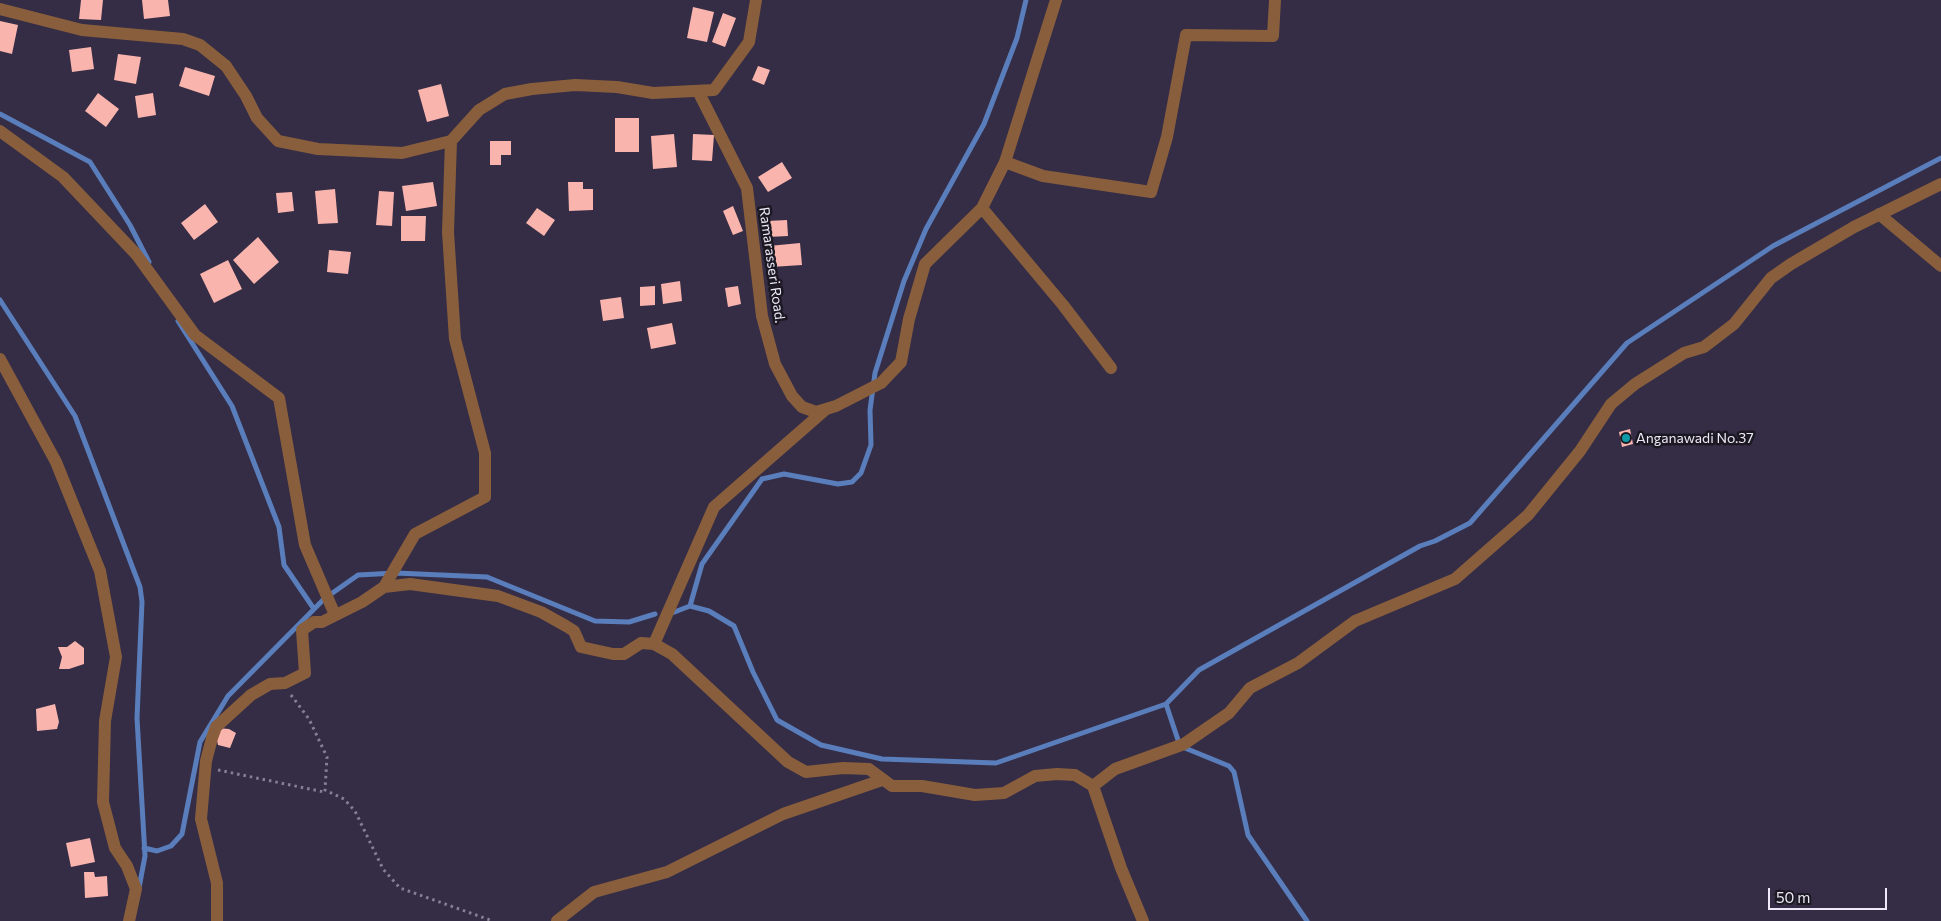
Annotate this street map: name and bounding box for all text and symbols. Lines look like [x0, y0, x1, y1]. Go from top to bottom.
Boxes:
street label: Ramarasseri Road. [756, 206, 788, 324]
place label: Anganawadi No.37 [1636, 430, 1754, 446]
marker: Anganawadi No.37 [1620, 432, 1632, 444]
scale bar [1771, 878, 1890, 910]
text: 50 m [1776, 888, 1810, 906]

